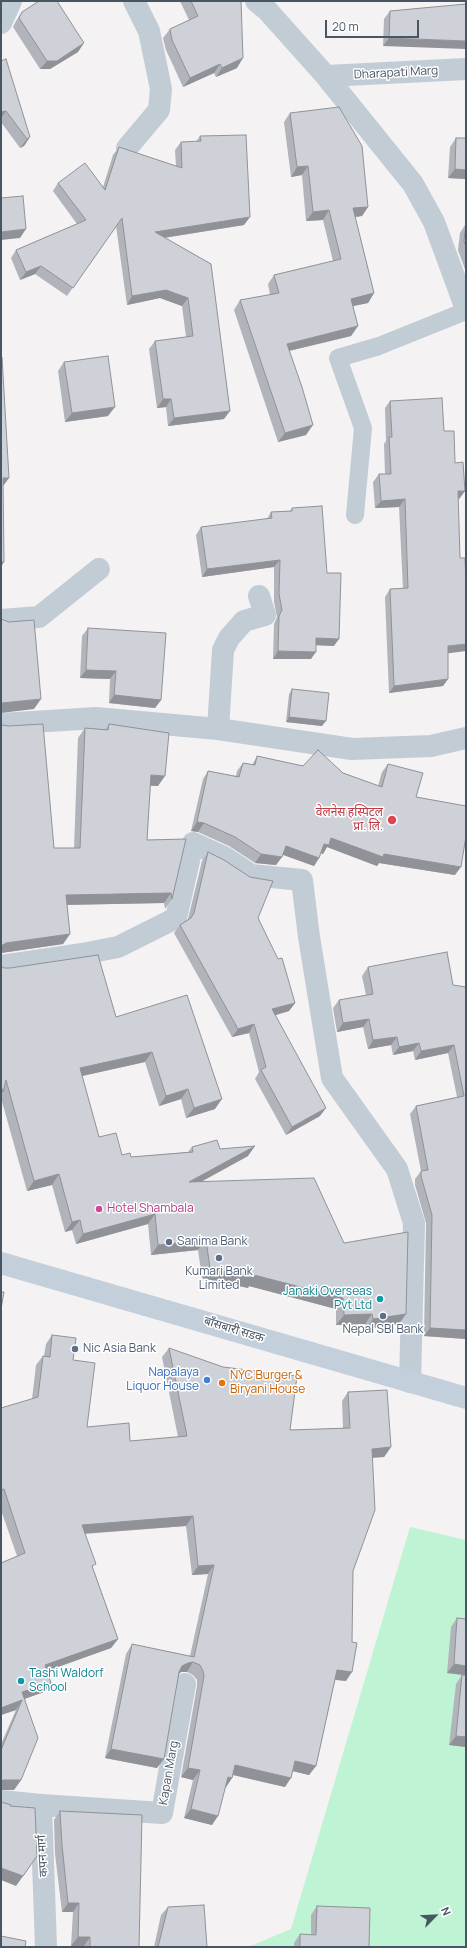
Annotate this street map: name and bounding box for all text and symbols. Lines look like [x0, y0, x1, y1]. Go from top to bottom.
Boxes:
scale bar [327, 12, 421, 38]
text: 20 m [332, 18, 359, 35]
street label: Dharapati Marg [354, 64, 438, 82]
place label: वेलनेस हस्पिटल प्रा. लि. [316, 806, 383, 834]
marker: वेलनेस हस्पिटल प्रा. लि. [386, 814, 398, 826]
place label: Hotel Shambala [107, 1202, 194, 1216]
marker: Hotel Shambala [94, 1204, 104, 1214]
place label: Sanima Bank [177, 1235, 247, 1249]
marker: Sanima Bank [164, 1237, 174, 1247]
marker: Kumari Bank Limited [214, 1253, 224, 1263]
place label: Kumari Bank Limited [185, 1265, 253, 1293]
place label: Janaki Overseas Pvt Ltd [283, 1285, 372, 1313]
marker: Janaki Overseas Pvt Ltd [375, 1294, 385, 1304]
marker: Nepal SBI Bank [378, 1311, 388, 1321]
street label: बाँसबारी सडक [202, 1314, 266, 1346]
place label: Nepal SBI Bank [342, 1323, 424, 1337]
place label: Nic Asia Bank [83, 1342, 156, 1356]
marker: Nic Asia Bank [70, 1344, 80, 1354]
place label: Napalaya Liquor House [126, 1366, 199, 1394]
place label: NYC Burger & Biryani House [230, 1369, 305, 1397]
marker: Napalaya Liquor House [202, 1375, 212, 1385]
marker: NYC Burger & Biryani House [217, 1378, 227, 1388]
place label: Tashi Waldorf School [29, 1667, 104, 1695]
marker: Tashi Waldorf School [16, 1676, 26, 1686]
street label: Kapan Marg [156, 1740, 182, 1806]
street label: कपन मार्ग [35, 1835, 51, 1877]
north arrow [415, 1896, 455, 1936]
text: N [438, 1904, 455, 1918]

